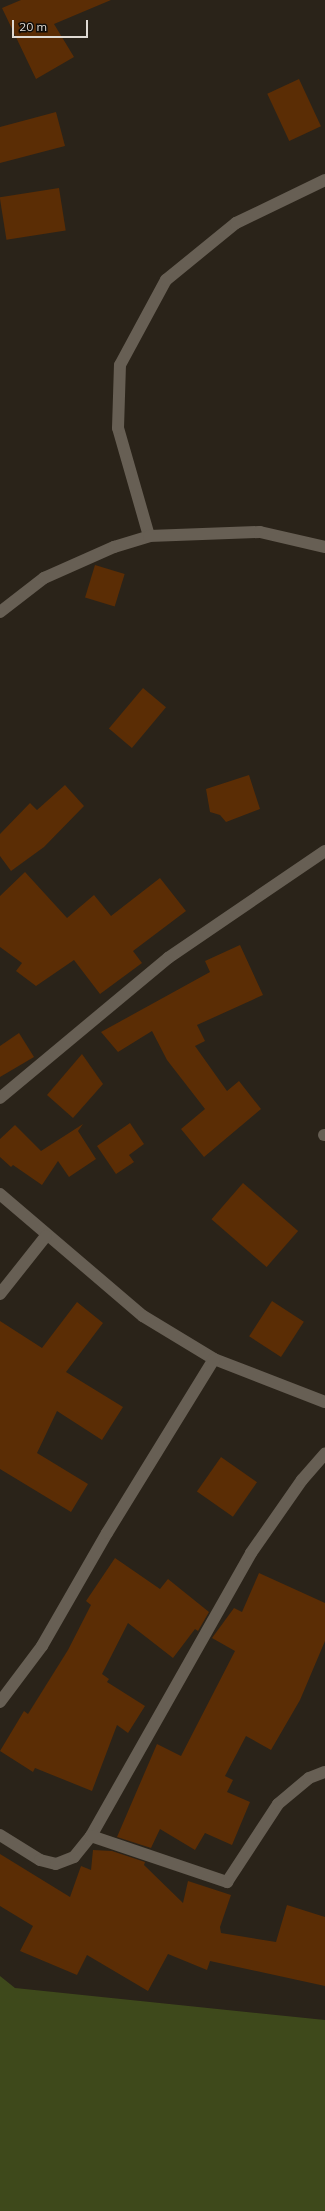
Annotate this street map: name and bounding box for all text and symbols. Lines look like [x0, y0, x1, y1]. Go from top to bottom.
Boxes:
scale bar [14, 12, 90, 38]
text: 20 m [19, 19, 47, 34]

